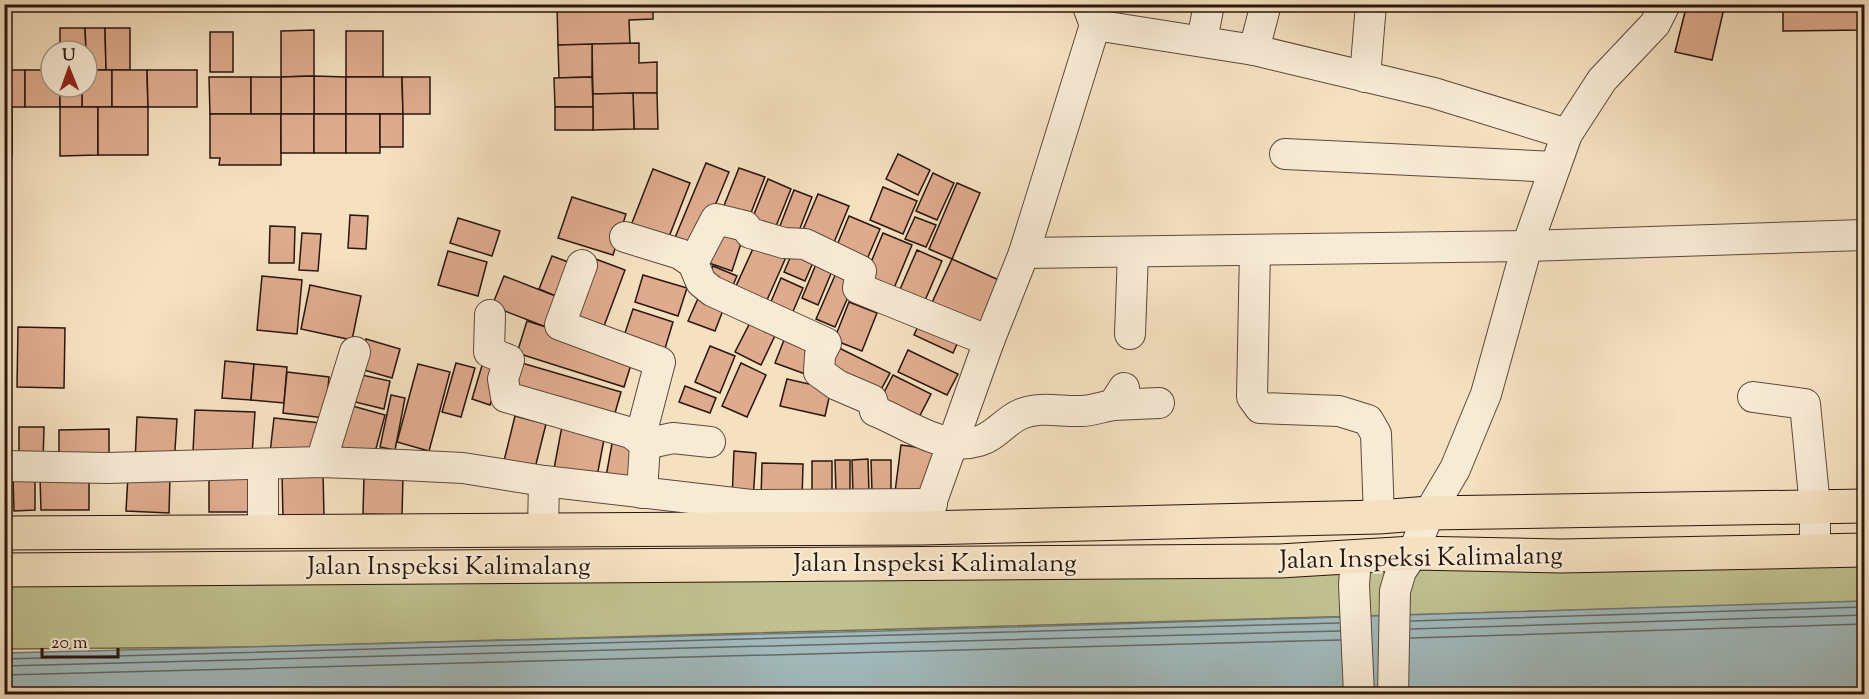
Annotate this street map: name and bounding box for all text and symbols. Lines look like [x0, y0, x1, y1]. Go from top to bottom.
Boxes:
north arrow [39, 39, 99, 99]
text: U [62, 45, 76, 68]
street label: Jalan Inspeksi Kalimalang [1277, 538, 1563, 580]
street label: Jalan Inspeksi Kalimalang [791, 546, 1077, 583]
street label: Jalan Inspeksi Kalimalang [305, 549, 591, 586]
scale bar [42, 621, 118, 659]
text: 20 m [51, 631, 88, 657]

